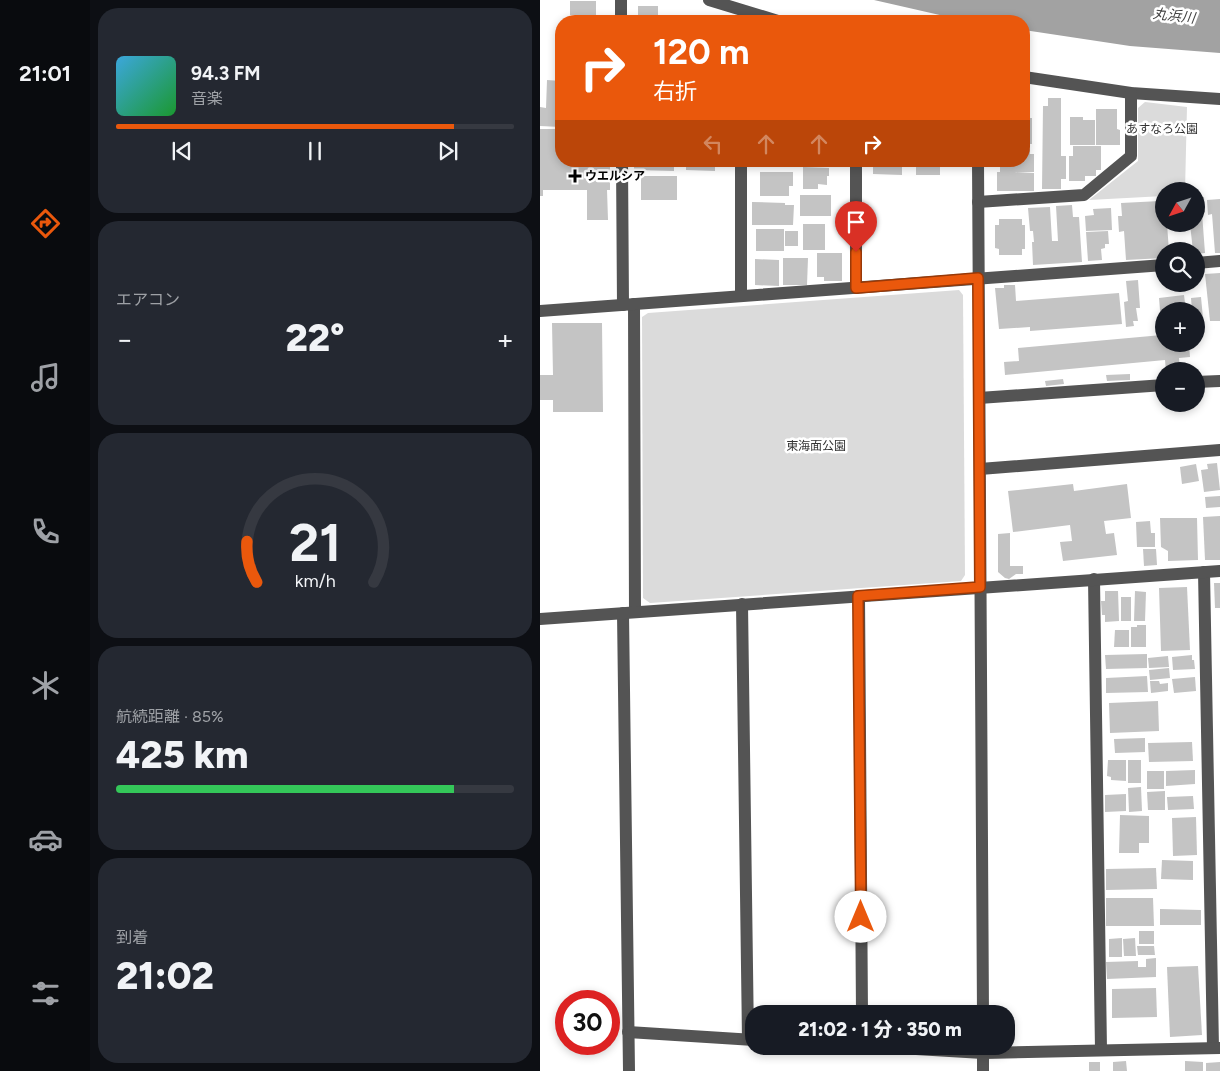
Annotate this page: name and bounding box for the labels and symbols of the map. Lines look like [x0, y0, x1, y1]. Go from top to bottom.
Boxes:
water label: 丸浜川 [1152, 5, 1198, 27]
park label: あすなろ公園 [1126, 122, 1198, 136]
place label: ウエルシア [585, 169, 645, 183]
marker: ウエルシア [569, 170, 581, 182]
north arrow [1155, 182, 1205, 232]
pin [835, 201, 877, 252]
park label: 東海面公園 [786, 439, 846, 453]
position arrow [834, 890, 886, 942]
speed limit sign: 30 [555, 990, 620, 1055]

